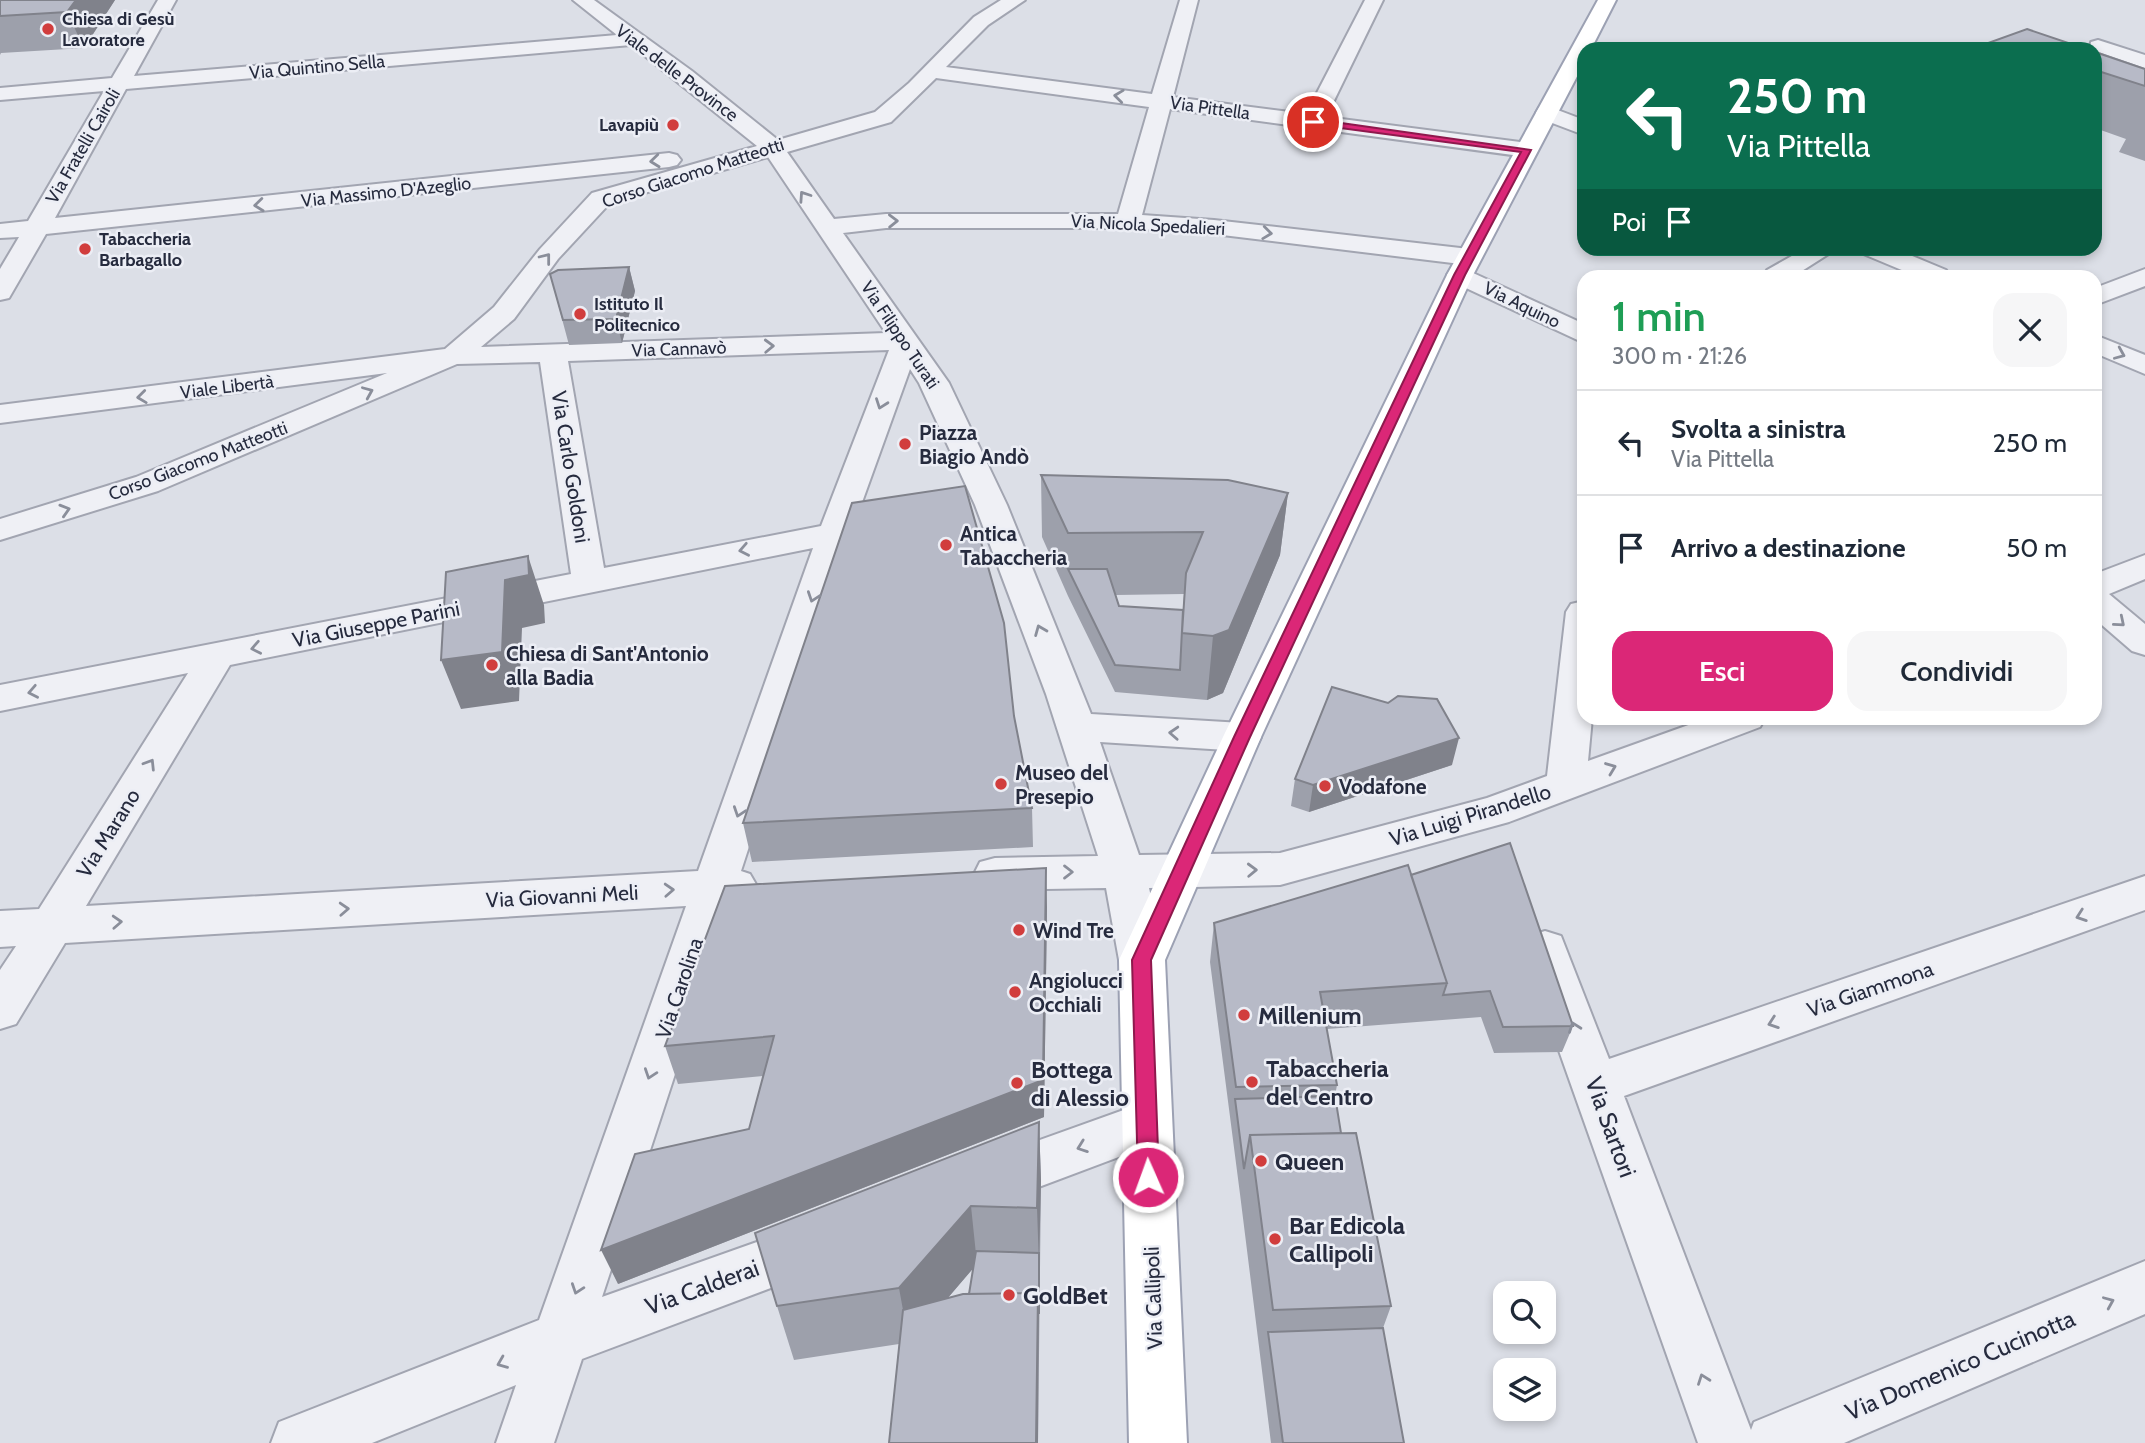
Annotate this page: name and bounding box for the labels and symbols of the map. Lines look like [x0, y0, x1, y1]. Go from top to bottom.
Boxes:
place label: Chiesa di Gesù Lavoratore [62, 8, 174, 51]
street label: Viale delle Province [611, 20, 743, 126]
marker: Chiesa di Gesù Lavoratore [40, 21, 56, 37]
street label: Via Quintino Sella [248, 50, 386, 84]
street label: Via Fratelli Cairoli [41, 84, 125, 208]
one-way arrow [1113, 89, 1125, 104]
street label: Via Pittella [1169, 91, 1252, 125]
pin [1283, 92, 1343, 152]
place label: Lavapiù [599, 114, 659, 136]
marker: Lavapiù [665, 117, 681, 133]
street label: Corso Giacomo Matteotti [599, 133, 787, 213]
one-way arrow [650, 153, 661, 168]
street label: Via Massimo D'Azeglio [300, 172, 472, 212]
one-way arrow [800, 191, 813, 204]
one-way arrow [253, 197, 265, 212]
street label: Via Nicola Spedalieri [1070, 210, 1226, 240]
one-way arrow [888, 213, 899, 229]
one-way arrow [1261, 226, 1273, 241]
place label: Tabaccheria Barbagallo [99, 228, 191, 271]
marker: Tabaccheria Barbagallo [77, 241, 93, 257]
one-way arrow [537, 254, 550, 266]
street label: Via Filippo Turati [856, 277, 944, 393]
street label: Via Aquino [1480, 277, 1564, 333]
place label: Istituto Il Politecnico [594, 293, 680, 336]
marker: Istituto Il Politecnico [572, 306, 588, 322]
street label: Via Cannavò [631, 336, 727, 362]
one-way arrow [763, 338, 774, 353]
one-way arrow [2113, 346, 2125, 360]
street label: Viale Libertà [179, 370, 275, 404]
one-way arrow [362, 387, 374, 401]
one-way arrow [136, 389, 147, 404]
street label: Via Carlo Goldoni [547, 389, 595, 545]
one-way arrow [875, 398, 889, 410]
street label: Corso Giacomo Matteotti [105, 417, 291, 505]
place label: Piazza Biagio Andò [919, 420, 1029, 469]
marker: Piazza Biagio Andò [897, 436, 913, 452]
one-way arrow [59, 503, 71, 518]
place label: Antica Tabaccheria [960, 521, 1068, 570]
marker: Antica Tabaccheria [938, 537, 954, 553]
one-way arrow [738, 542, 750, 557]
one-way arrow [807, 590, 821, 602]
street label: Via Giuseppe Parini [290, 596, 462, 652]
one-way arrow [2111, 614, 2124, 626]
one-way arrow [1035, 625, 1049, 637]
one-way arrow [250, 640, 262, 655]
place label: Chiesa di Sant'Antonio alla Badia [506, 641, 709, 690]
marker: Chiesa di Sant'Antonio alla Badia [484, 657, 500, 673]
one-way arrow [27, 684, 39, 699]
one-way arrow [1168, 726, 1179, 741]
one-way arrow [142, 759, 155, 772]
place label: Museo del Presepio [1015, 760, 1109, 809]
one-way arrow [1605, 762, 1617, 776]
place label: Vodafone [1339, 774, 1427, 799]
marker: Museo del Presepio [993, 776, 1009, 792]
marker: Vodafone [1317, 778, 1333, 794]
street label: Via Luigi Pirandello [1386, 779, 1554, 851]
street label: Via Marano [71, 784, 145, 882]
one-way arrow [733, 806, 747, 818]
one-way arrow [1247, 862, 1258, 877]
one-way arrow [1063, 864, 1073, 880]
street label: Via Giovanni Meli [485, 880, 639, 912]
one-way arrow [664, 882, 675, 897]
one-way arrow [339, 902, 350, 917]
one-way arrow [2075, 908, 2087, 922]
one-way arrow [112, 915, 123, 930]
place label: Wind Tre [1033, 918, 1114, 943]
marker: Wind Tre [1011, 922, 1027, 938]
street label: Via Carolina [650, 934, 708, 1042]
street label: Via Giammona [1804, 956, 1936, 1022]
place label: Angiolucci Occhiali [1029, 968, 1123, 1017]
marker: Angiolucci Occhiali [1007, 984, 1023, 1000]
place label: Millenium [1258, 1001, 1362, 1030]
marker: Millenium [1236, 1007, 1252, 1023]
one-way arrow [1768, 1015, 1780, 1029]
one-way arrow [1568, 1022, 1582, 1034]
place label: Tabaccheria del Centro [1266, 1054, 1389, 1111]
place label: Bottega di Alessio [1031, 1055, 1129, 1112]
one-way arrow [644, 1067, 658, 1080]
street label: Via Sartori [1579, 1073, 1643, 1181]
marker: Tabaccheria del Centro [1244, 1074, 1260, 1090]
marker: Bottega di Alessio [1009, 1075, 1025, 1091]
one-way arrow [1077, 1139, 1089, 1153]
position arrow [1111, 1140, 1185, 1214]
place label: Queen [1275, 1147, 1344, 1176]
marker: Queen [1253, 1153, 1269, 1169]
place label: Bar Edicola Callipoli [1289, 1211, 1405, 1268]
marker: Bar Edicola Callipoli [1267, 1231, 1283, 1247]
street label: Via Callipoli [1139, 1246, 1167, 1350]
street label: Via Calderai [641, 1253, 763, 1321]
place label: GoldBet [1023, 1281, 1108, 1310]
one-way arrow [571, 1283, 585, 1295]
marker: GoldBet [1001, 1287, 1017, 1303]
one-way arrow [2102, 1297, 2114, 1311]
street label: Via Domenico Cucinotta [1841, 1303, 2080, 1427]
one-way arrow [496, 1354, 508, 1368]
one-way arrow [1697, 1373, 1711, 1385]

